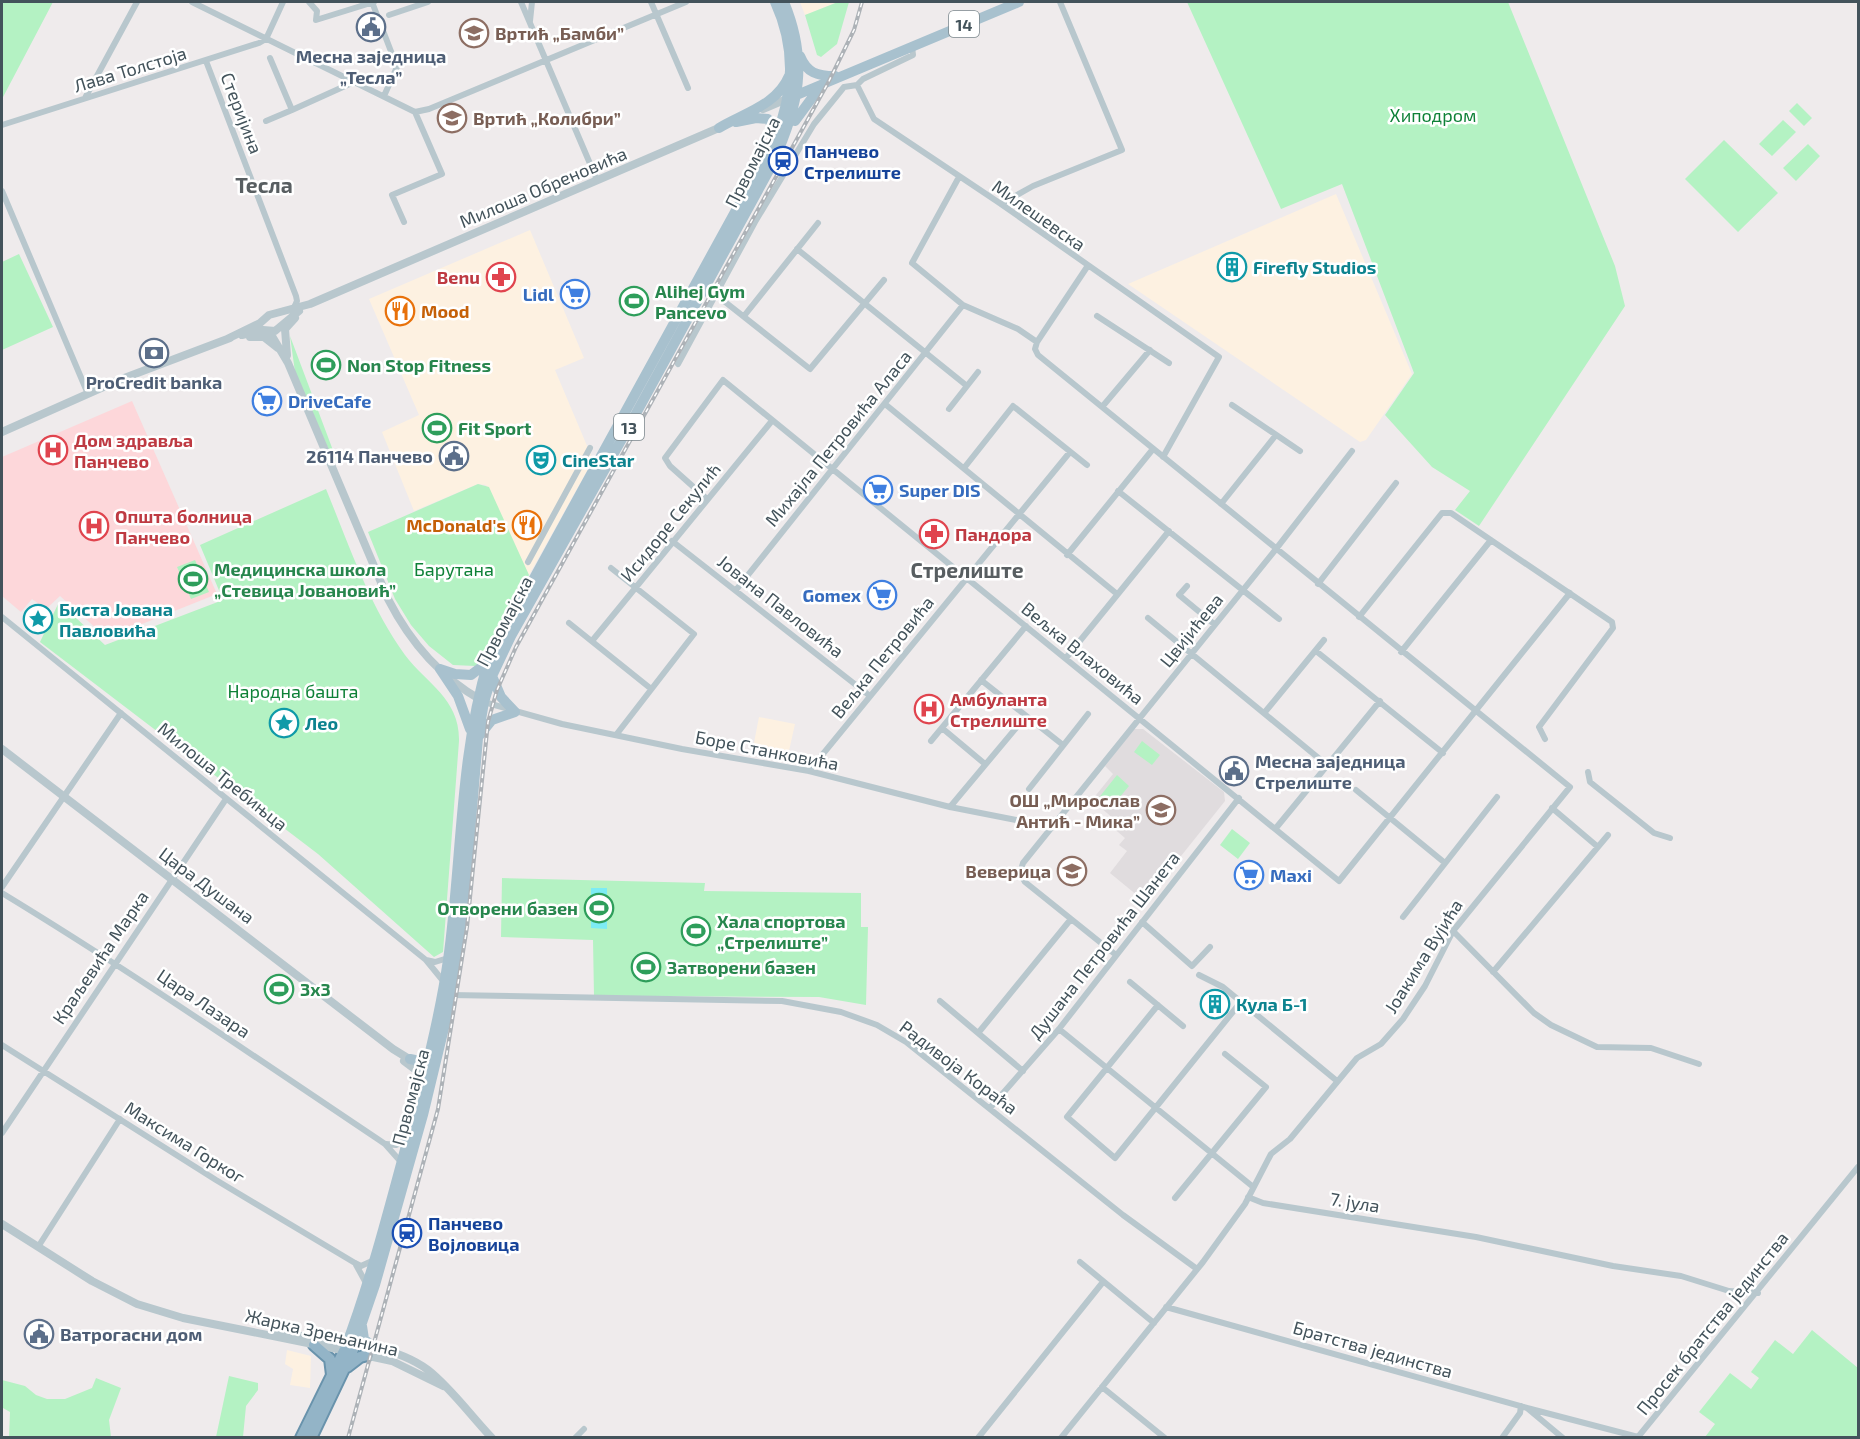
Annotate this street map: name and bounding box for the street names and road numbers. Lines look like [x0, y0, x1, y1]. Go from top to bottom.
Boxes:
road number: 14 [949, 11, 979, 37]
street label: Лава Толстоја [71, 41, 189, 97]
street label: Стеријина [216, 69, 268, 157]
street label: Првомајска [720, 113, 784, 211]
street label: Милоша Обреновића [456, 142, 630, 232]
street label: Милешевска [988, 175, 1090, 255]
street label: Михајла Петровића Аласа [760, 345, 916, 531]
road number: 13 [614, 414, 644, 440]
street label: Исидоре Секулић [615, 458, 725, 586]
street label: Јована Павловића [714, 550, 848, 662]
street label: Првомајска [471, 572, 537, 670]
street label: Цвијићева [1155, 589, 1227, 671]
street label: Вељка Петровића [826, 591, 938, 723]
street label: Вељка Влаховића [1017, 597, 1149, 709]
street label: Милоша Требињца [154, 717, 292, 835]
street label: Боре Станковића [693, 725, 841, 775]
street label: Цара Душана [155, 842, 259, 928]
street label: Душана Петровића Шанета [1024, 847, 1184, 1043]
street label: Краљевића Марка [47, 886, 153, 1028]
street label: Јоакима Вујића [1379, 895, 1467, 1017]
street label: Цара Лазара [153, 964, 255, 1042]
street label: Радивоја Кораћа [896, 1015, 1022, 1119]
street label: Првомајска [387, 1046, 433, 1148]
street label: Максима Горког [121, 1096, 249, 1188]
street label: 7. јула [1329, 1187, 1381, 1217]
street label: Просек братства јединства [1631, 1227, 1793, 1419]
street label: Жарка Зрењанина [243, 1304, 401, 1360]
street label: Братства јединства [1291, 1316, 1455, 1382]

